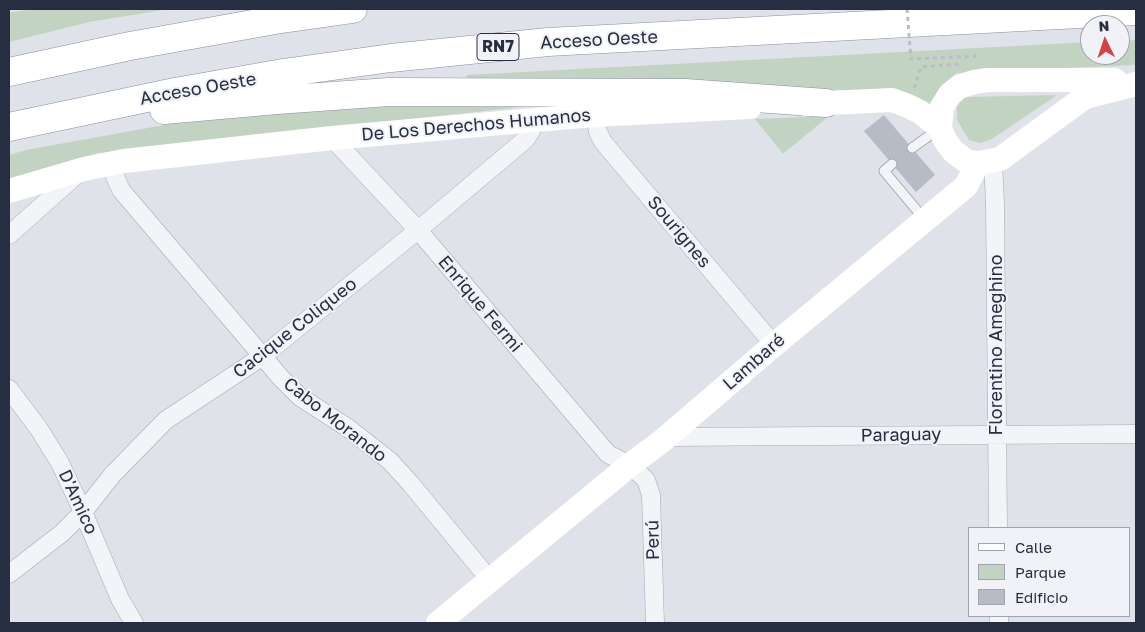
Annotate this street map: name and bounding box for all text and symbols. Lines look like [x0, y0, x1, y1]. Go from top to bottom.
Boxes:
north arrow [1080, 15, 1130, 65]
text: N [1098, 17, 1110, 34]
street label: Acceso Oeste [540, 26, 658, 54]
road number: RN7 [477, 34, 519, 61]
street label: Acceso Oeste [138, 68, 258, 110]
street label: De Los Derechos Humanos [360, 104, 592, 146]
street label: Sourignes [643, 192, 715, 272]
street label: Enrique Fermi [433, 251, 527, 357]
street label: Florentino Ameghino [985, 255, 1007, 435]
street label: Cacique Coliqueo [229, 273, 361, 383]
street label: Lambaré [719, 329, 789, 395]
street label: Cabo Morando [279, 373, 391, 467]
street label: Paraguay [860, 423, 942, 447]
street label: D'Amico [54, 466, 102, 538]
street label: Perú [642, 520, 664, 560]
legend [968, 527, 1130, 617]
text: Calle [1015, 538, 1052, 556]
text: Parque [1015, 563, 1066, 581]
text: Edificio [1015, 588, 1068, 606]

